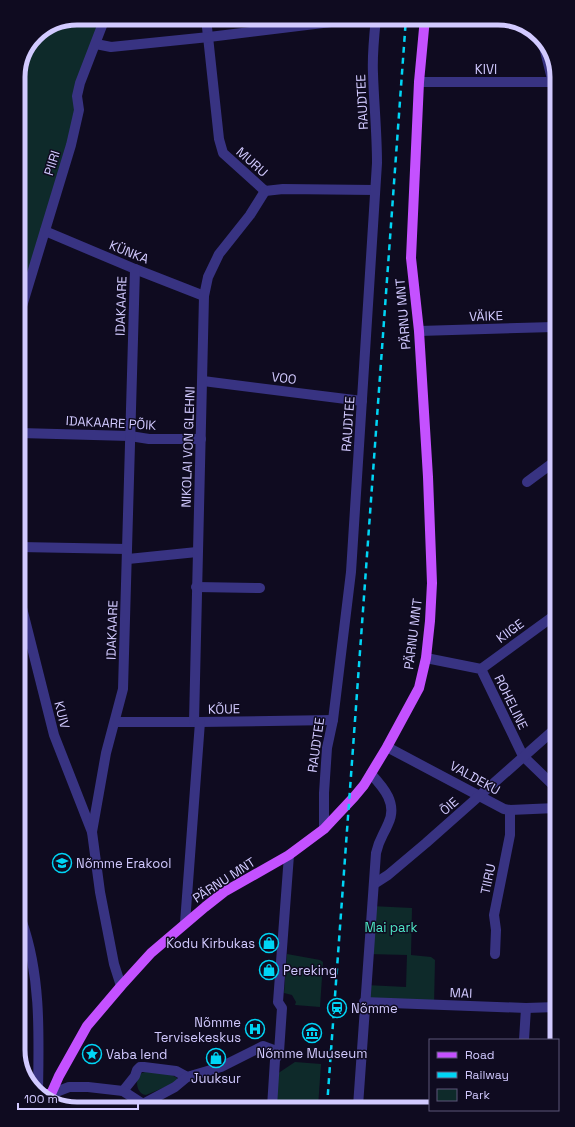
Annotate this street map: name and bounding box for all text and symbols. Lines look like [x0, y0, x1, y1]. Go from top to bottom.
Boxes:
street label: KIVI [475, 61, 497, 78]
street label: RAUDTEE [352, 74, 372, 130]
street label: MURU [233, 143, 271, 181]
street label: PIIRI [40, 148, 64, 178]
street label: KÜNKA [107, 236, 151, 268]
street label: IDAKAARE [111, 276, 131, 336]
street label: PÄRNU MNT [391, 277, 415, 350]
street label: VÄIKE [469, 307, 503, 325]
street label: VOO [270, 368, 298, 388]
street label: NIKOLAI VON GLEHNI [177, 386, 199, 508]
street label: RAUDTEE [338, 396, 358, 452]
street label: IDAKAARE PÕIK [65, 412, 157, 434]
street label: PÄRNU MNT [400, 597, 426, 671]
street label: IDAKAARE [102, 600, 122, 660]
street label: KIIGE [493, 615, 527, 647]
street label: ROHELINE [490, 672, 532, 732]
street label: KUIV [50, 699, 74, 731]
street label: KÕUE [208, 700, 240, 718]
street label: RAUDTEE [304, 716, 328, 774]
street label: VALDEKU [447, 757, 503, 799]
street label: ÕIE [436, 793, 462, 819]
school or university icon: Nõmme Erakool [51, 852, 73, 874]
street label: PÄRNU MNT [189, 853, 259, 907]
place label: Nõmme Erakool [76, 855, 171, 872]
street label: TIIRU [476, 862, 500, 896]
park label: Mai park [365, 919, 418, 936]
shop icon: Kodu Kirbukas [258, 932, 280, 954]
place label: Kodu Kirbukas [166, 935, 255, 952]
shop icon: Pereking [258, 959, 280, 981]
place label: Pereking [283, 962, 337, 979]
street label: MAI [449, 984, 473, 1002]
station icon: Nõmme [326, 997, 348, 1019]
place label: Nõmme [351, 1000, 398, 1017]
place label: Nõmme Tervisekeskus [154, 1014, 241, 1046]
hospital icon: Nõmme Tervisekeskus [244, 1018, 266, 1040]
museum icon: Nõmme Muuseum [301, 1022, 323, 1044]
legend [429, 1039, 559, 1111]
place icon: Vaba lend [81, 1043, 103, 1065]
place label: Nõmme Muuseum [257, 1045, 367, 1062]
place label: Vaba lend [106, 1046, 167, 1063]
shop icon: Juuksur [205, 1047, 227, 1069]
text: Road [465, 1047, 494, 1063]
text: Railway [465, 1067, 509, 1083]
place label: Juuksur [191, 1070, 241, 1087]
scale bar [18, 1085, 138, 1111]
text: Park [465, 1087, 490, 1103]
text: 100 m [24, 1091, 58, 1107]

